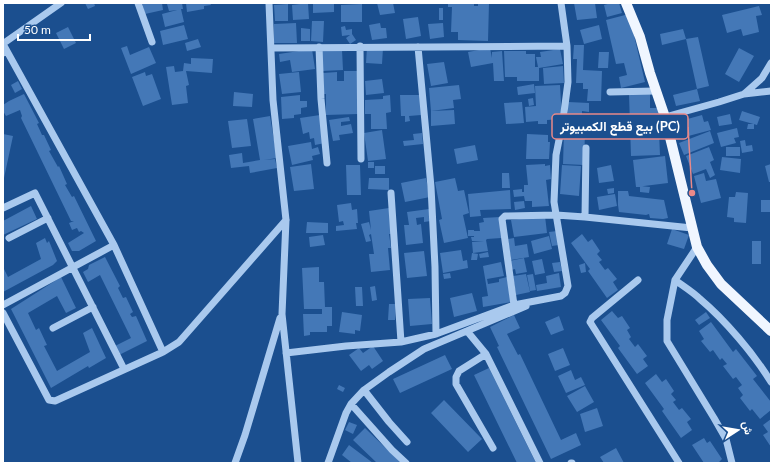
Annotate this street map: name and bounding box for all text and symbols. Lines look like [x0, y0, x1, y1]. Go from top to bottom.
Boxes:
scale bar [18, 16, 90, 42]
text: 50 m [24, 22, 51, 37]
callout: بيع قطع الكمبيوتر (PC) [552, 114, 688, 139]
text: بيع قطع الكمبيوتر (PC) [559, 118, 680, 136]
north arrow [718, 410, 758, 450]
text: ش [740, 420, 756, 436]

